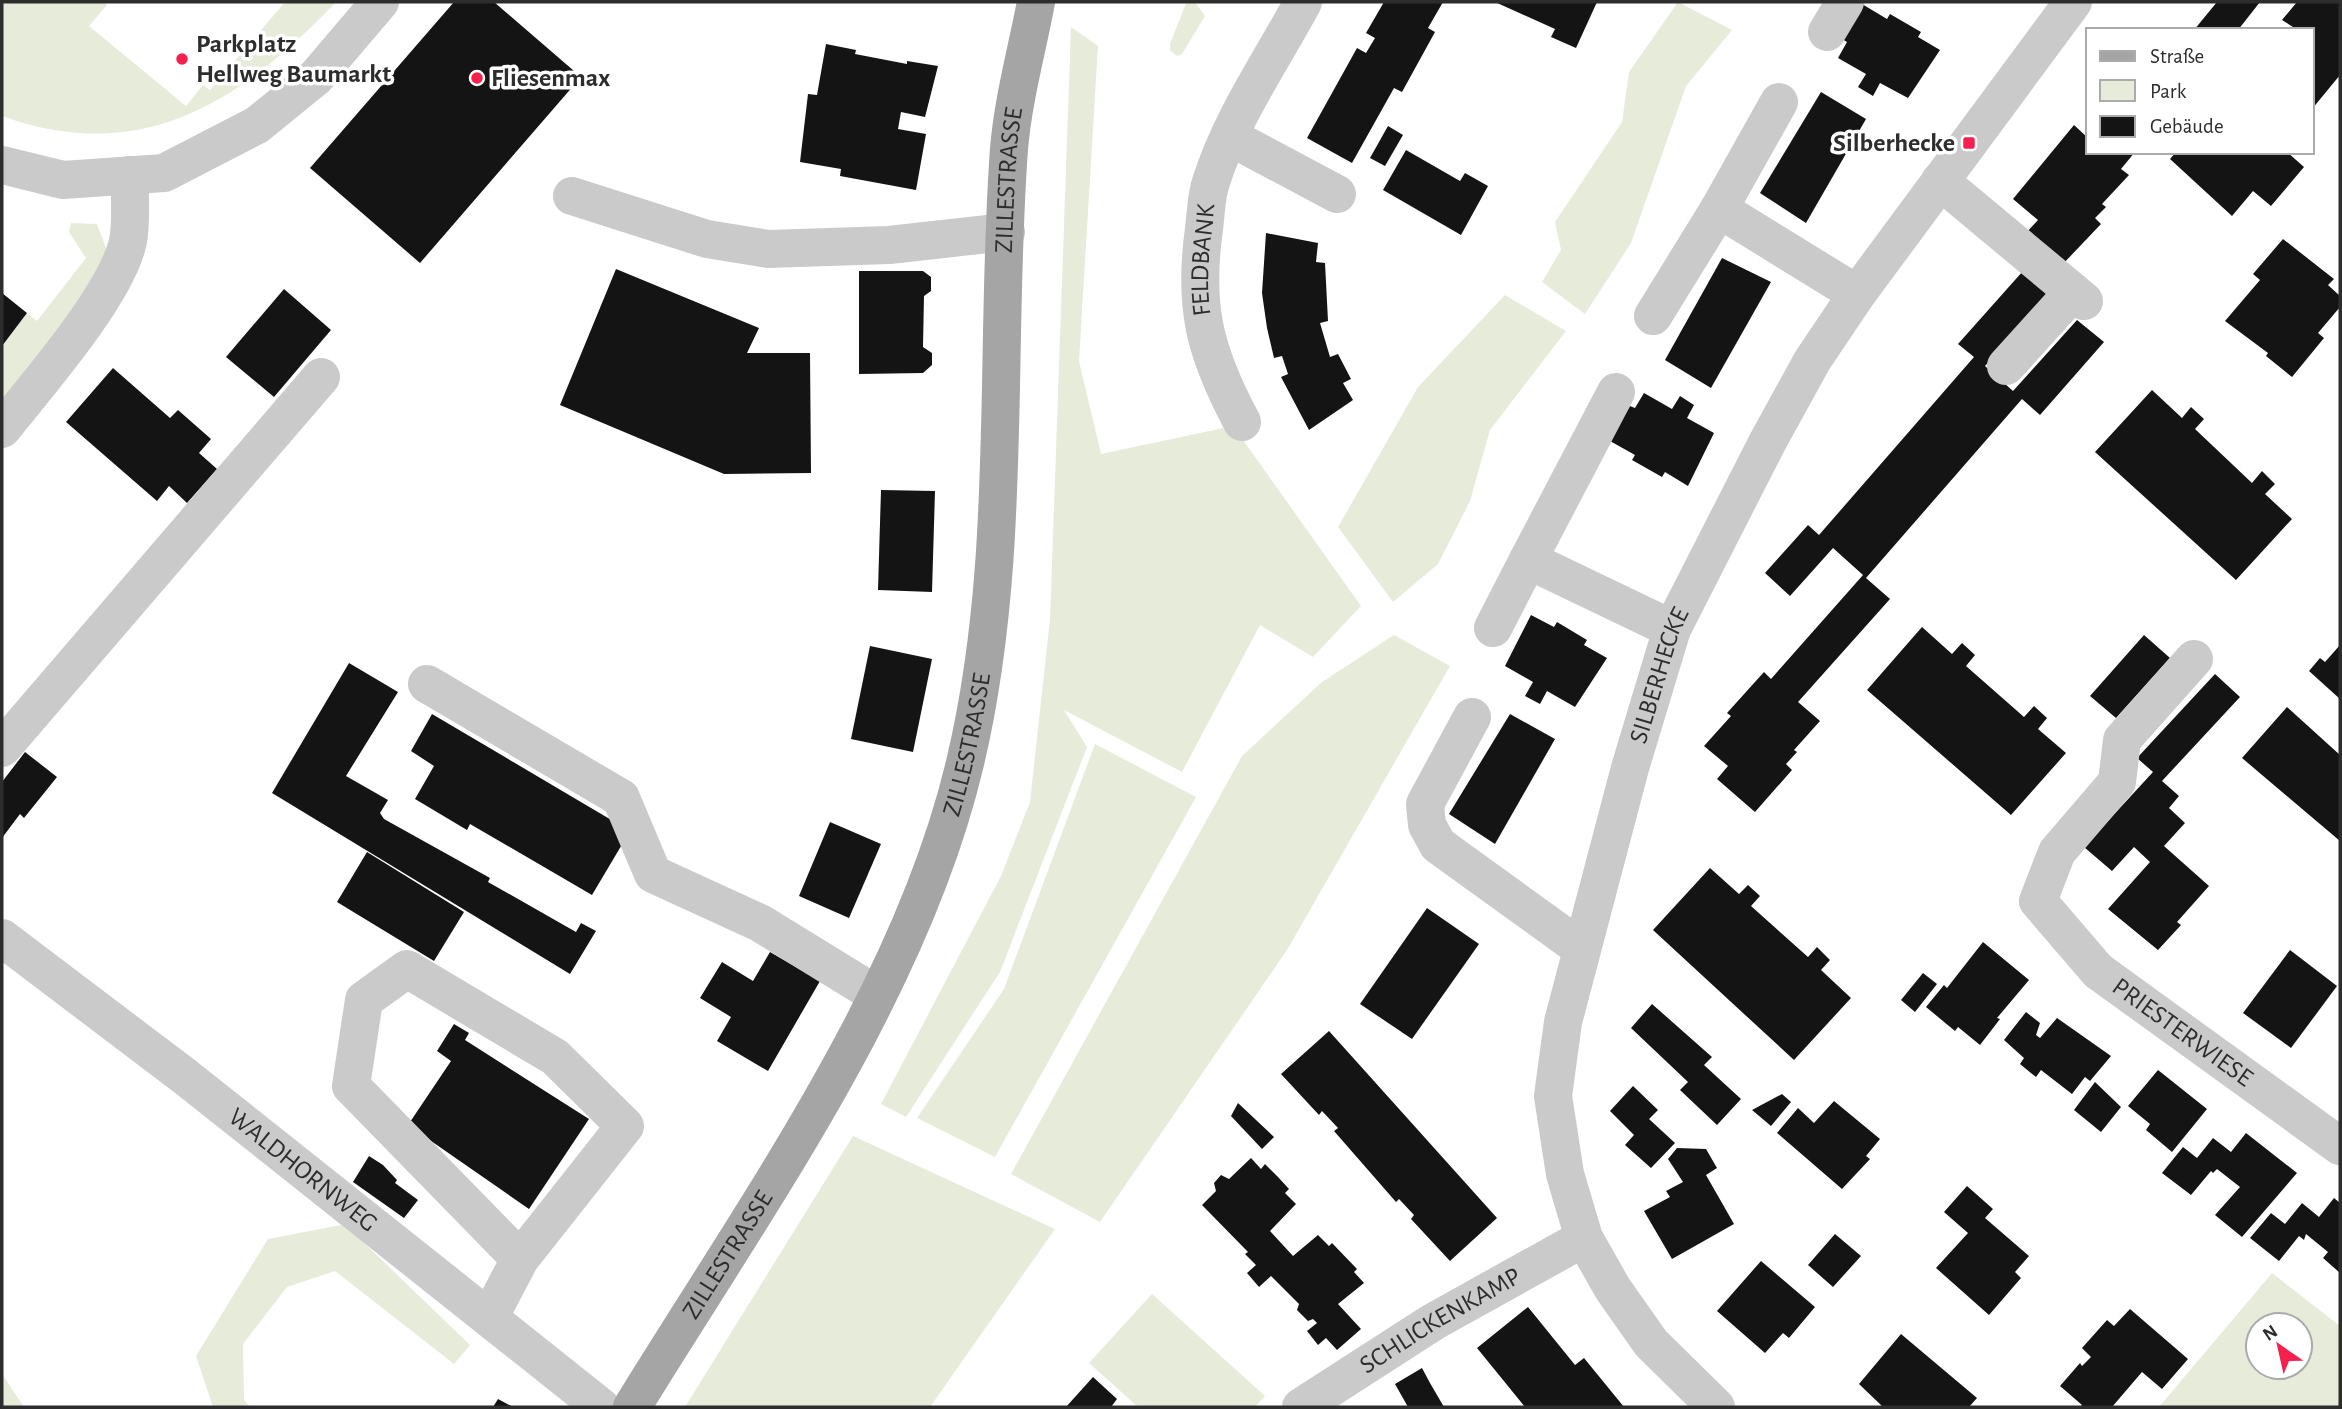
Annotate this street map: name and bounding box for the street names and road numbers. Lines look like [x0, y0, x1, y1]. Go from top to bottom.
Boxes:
street label: ZILLESTRASSE [991, 105, 1027, 253]
street label: FELDBANK [1187, 202, 1219, 317]
street label: SILBERHECKE [1625, 603, 1694, 746]
street label: ZILLESTRASSE [938, 671, 995, 819]
street label: PRIESTERWIESE [2108, 973, 2257, 1091]
street label: WALDHORNWEG [224, 1103, 382, 1237]
street label: ZILLESTRASSE [678, 1186, 778, 1323]
street label: SCHLICKENKAMP [1355, 1263, 1525, 1378]

